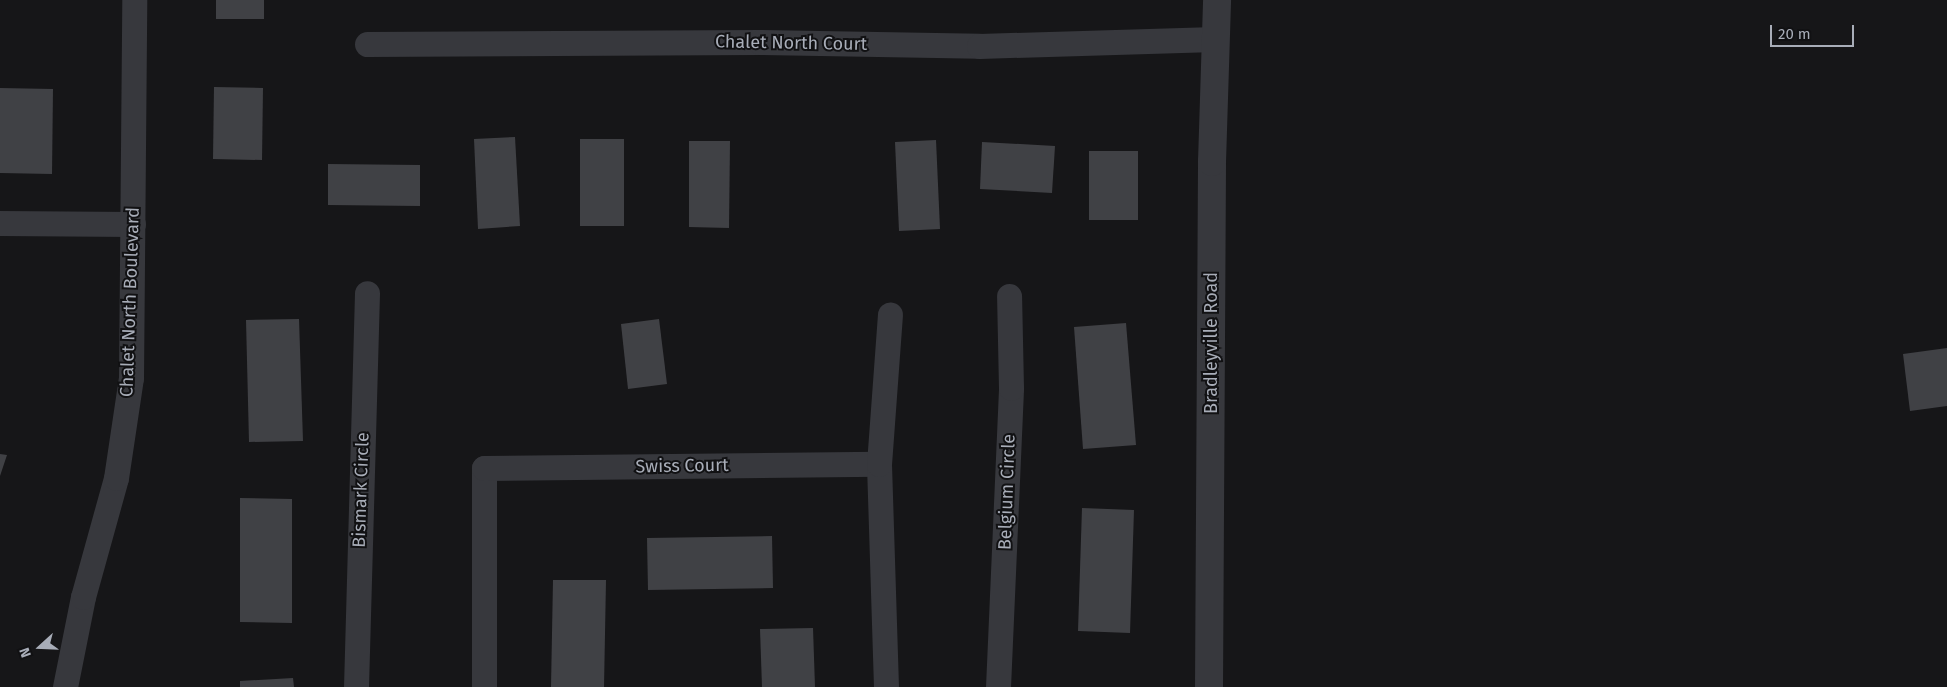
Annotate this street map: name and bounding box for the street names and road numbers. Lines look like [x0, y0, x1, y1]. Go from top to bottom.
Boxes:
street label: Chalet North Court [715, 31, 867, 55]
street label: Chalet North Boulevard [116, 207, 144, 397]
street label: Bradleyville Road [1200, 272, 1222, 414]
street label: Bismark Circle [348, 432, 374, 548]
street label: Belgium Circle [994, 434, 1020, 550]
street label: Swiss Court [635, 454, 729, 478]

